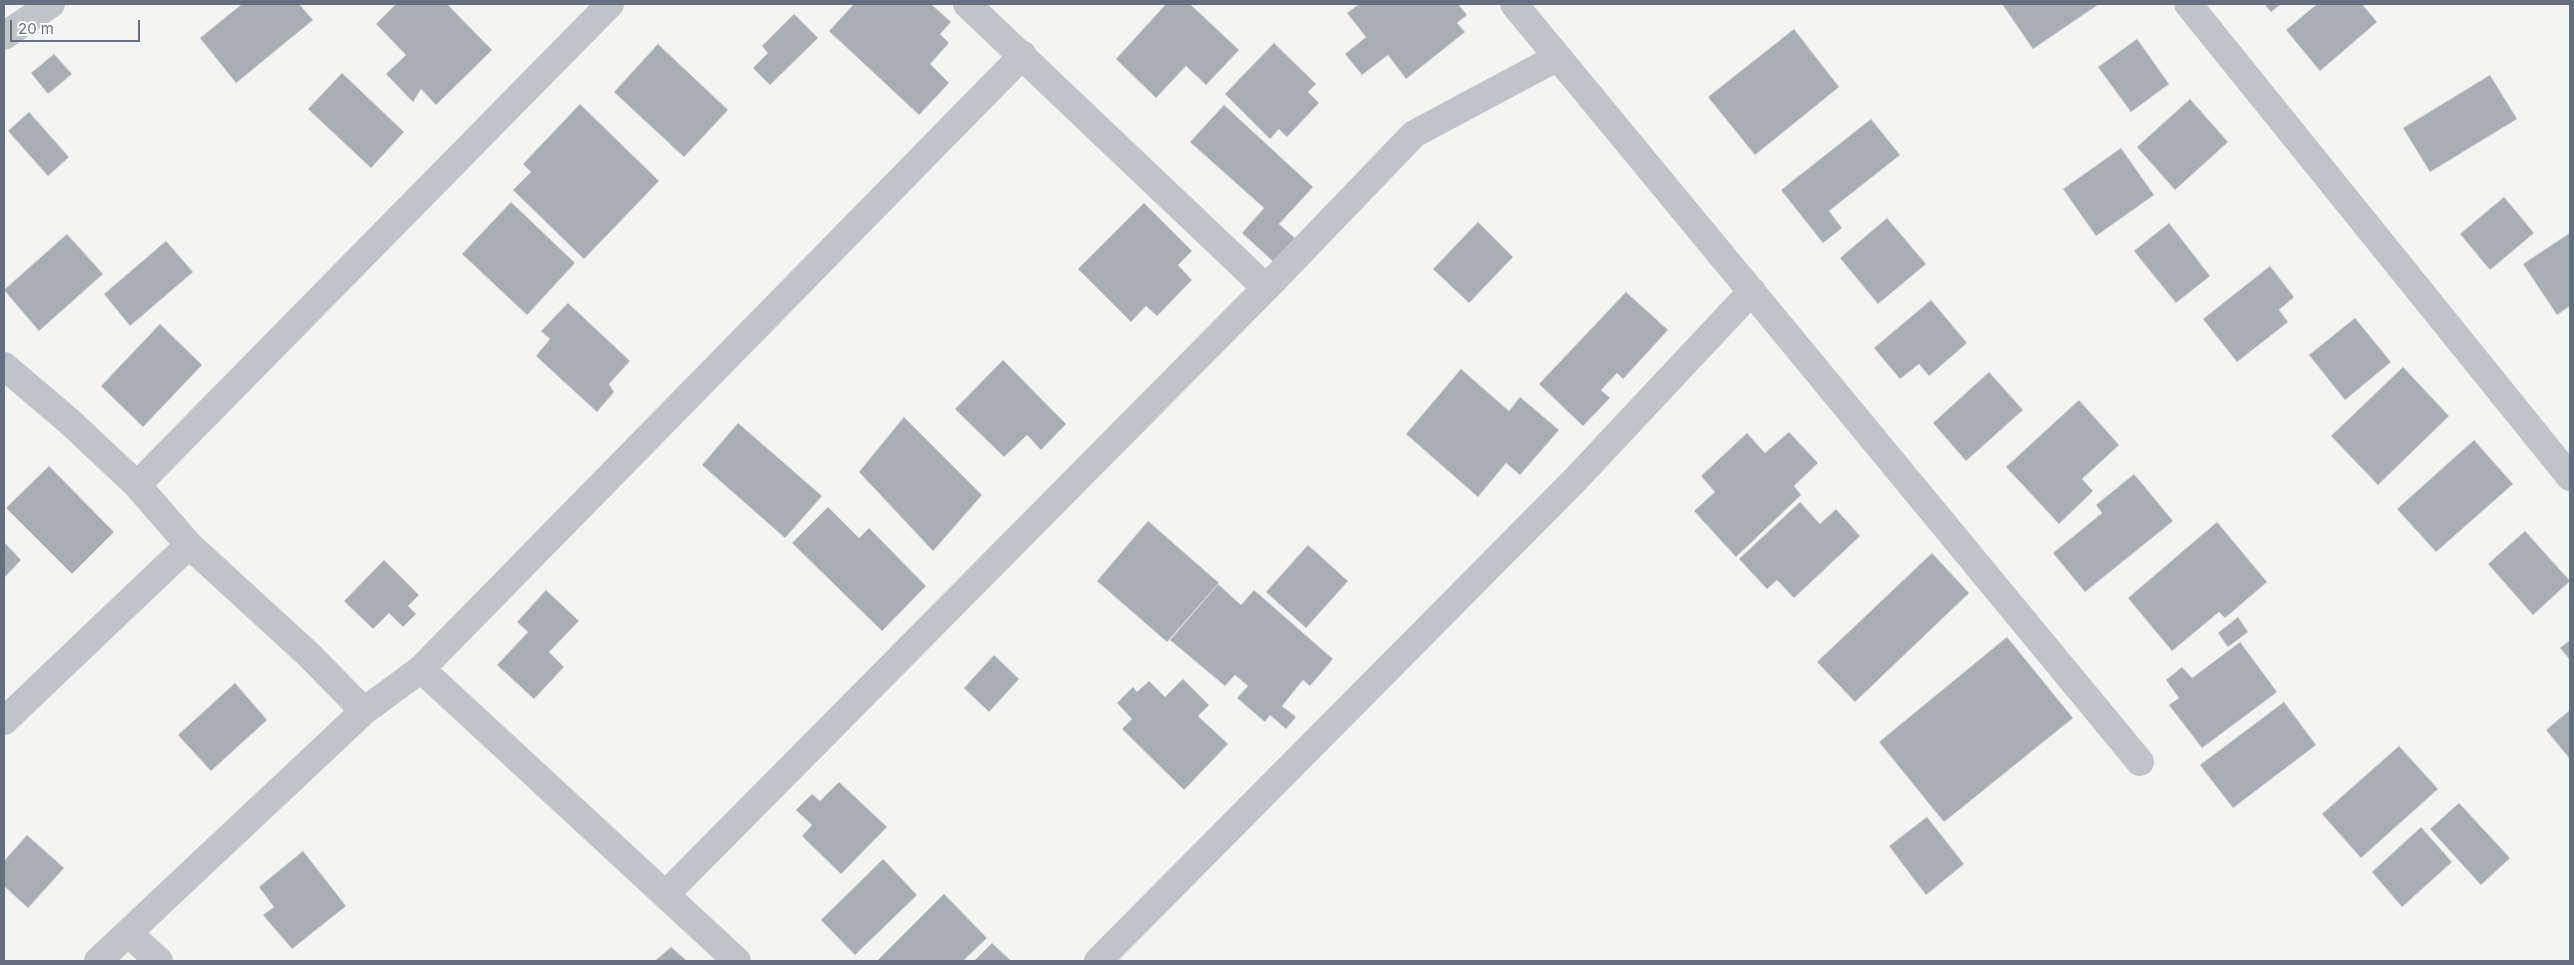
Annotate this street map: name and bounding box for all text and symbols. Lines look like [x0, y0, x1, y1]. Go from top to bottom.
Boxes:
scale bar [12, 10, 142, 42]
text: 20 m [18, 19, 54, 38]

